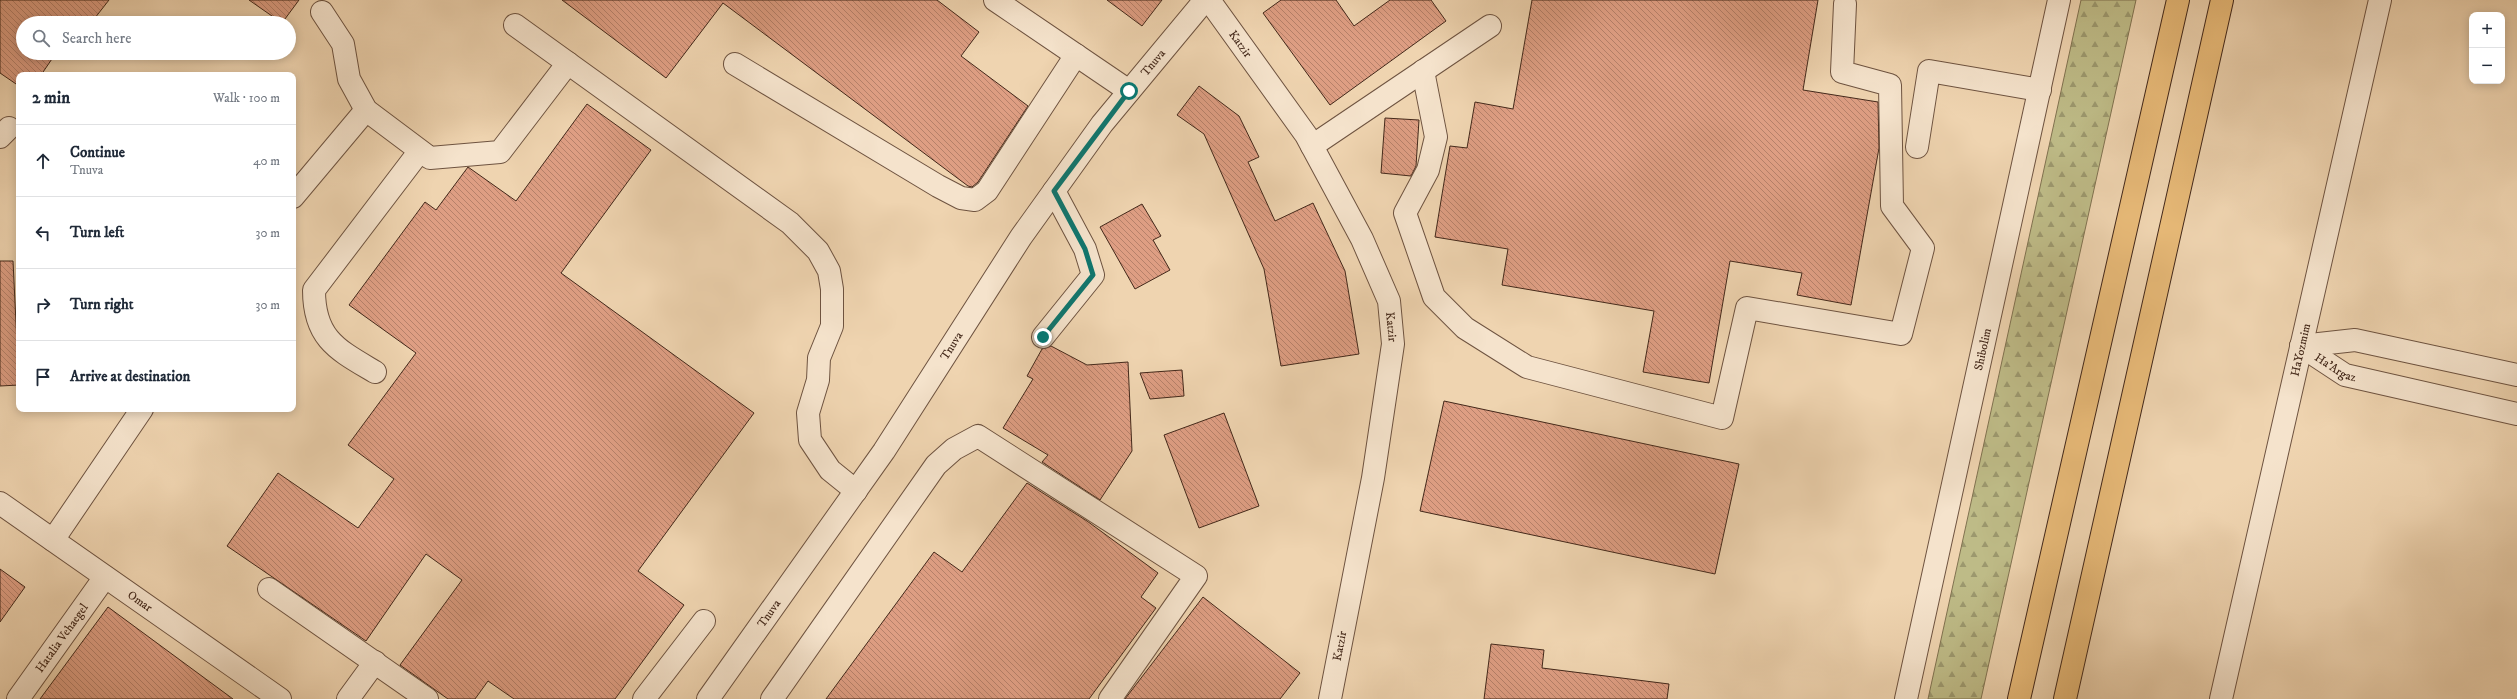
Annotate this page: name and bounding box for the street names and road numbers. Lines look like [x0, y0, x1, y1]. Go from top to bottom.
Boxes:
street label: Katzir [1226, 27, 1256, 61]
street label: Tnuva [1137, 45, 1169, 79]
street label: Katzir [1383, 311, 1400, 343]
street label: HaYozmim [2287, 322, 2314, 378]
street label: Shibolim [1971, 327, 1994, 372]
street label: Tnuva [937, 328, 966, 363]
street label: Ha'Argaz [2312, 350, 2358, 385]
street label: Omar [125, 587, 156, 615]
street label: Tnuva [754, 596, 784, 630]
street label: Hatalia Vehaegel [32, 600, 91, 675]
street label: Katzir [1330, 629, 1350, 662]

